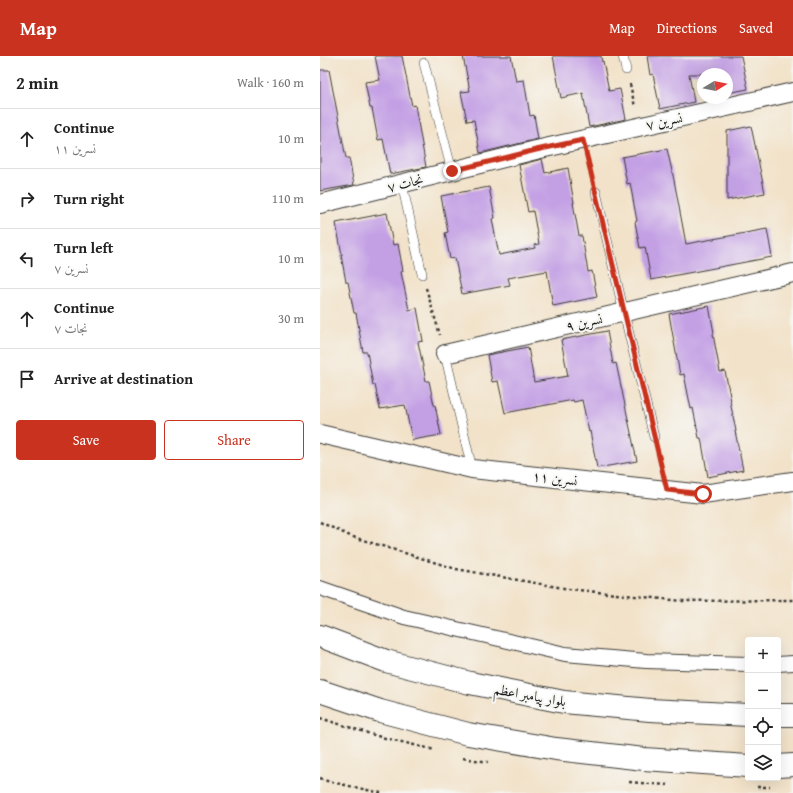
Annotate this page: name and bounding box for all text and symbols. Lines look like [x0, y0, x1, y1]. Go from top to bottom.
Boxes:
text: Map [20, 14, 57, 42]
text: Map [609, 18, 635, 38]
text: Directions [657, 18, 717, 38]
text: Saved [739, 18, 773, 38]
north arrow [697, 68, 733, 104]
text: 2 min [16, 70, 58, 95]
text: Walk · 160 m [237, 73, 304, 92]
street label: نسرین ۷ [644, 107, 684, 135]
text: Continue [54, 117, 115, 138]
icon: ahead [16, 128, 38, 150]
text: 10 m [278, 129, 304, 148]
text: نسرین ۱۱ [54, 139, 96, 158]
route end [443, 162, 461, 180]
street label: نجات ۷ [385, 169, 425, 197]
icon: right [16, 188, 38, 210]
text: Turn right [54, 188, 125, 209]
text: 110 m [272, 189, 304, 208]
text: Turn left [54, 237, 113, 258]
icon: left [16, 248, 38, 270]
text: 10 m [278, 249, 304, 268]
text: نسرین ۷ [54, 259, 89, 278]
text: Continue [54, 297, 115, 318]
icon: ahead [16, 308, 38, 330]
street label: نسرین ۹ [564, 308, 604, 336]
text: 30 m [278, 309, 304, 328]
text: نجات ۷ [54, 319, 88, 338]
icon: arrive [16, 368, 38, 390]
text: Arrive at destination [54, 368, 193, 389]
button: Save [16, 420, 156, 460]
button: Share [164, 420, 304, 460]
street label: نسرین ۱۱ [531, 466, 579, 490]
route start [694, 485, 712, 503]
map controls [745, 637, 781, 781]
button: + [745, 637, 781, 673]
button: − [745, 673, 781, 709]
street label: بلوار پیامبر اعظم [492, 679, 568, 715]
button: locate [745, 709, 781, 745]
button: layers [745, 745, 781, 781]

